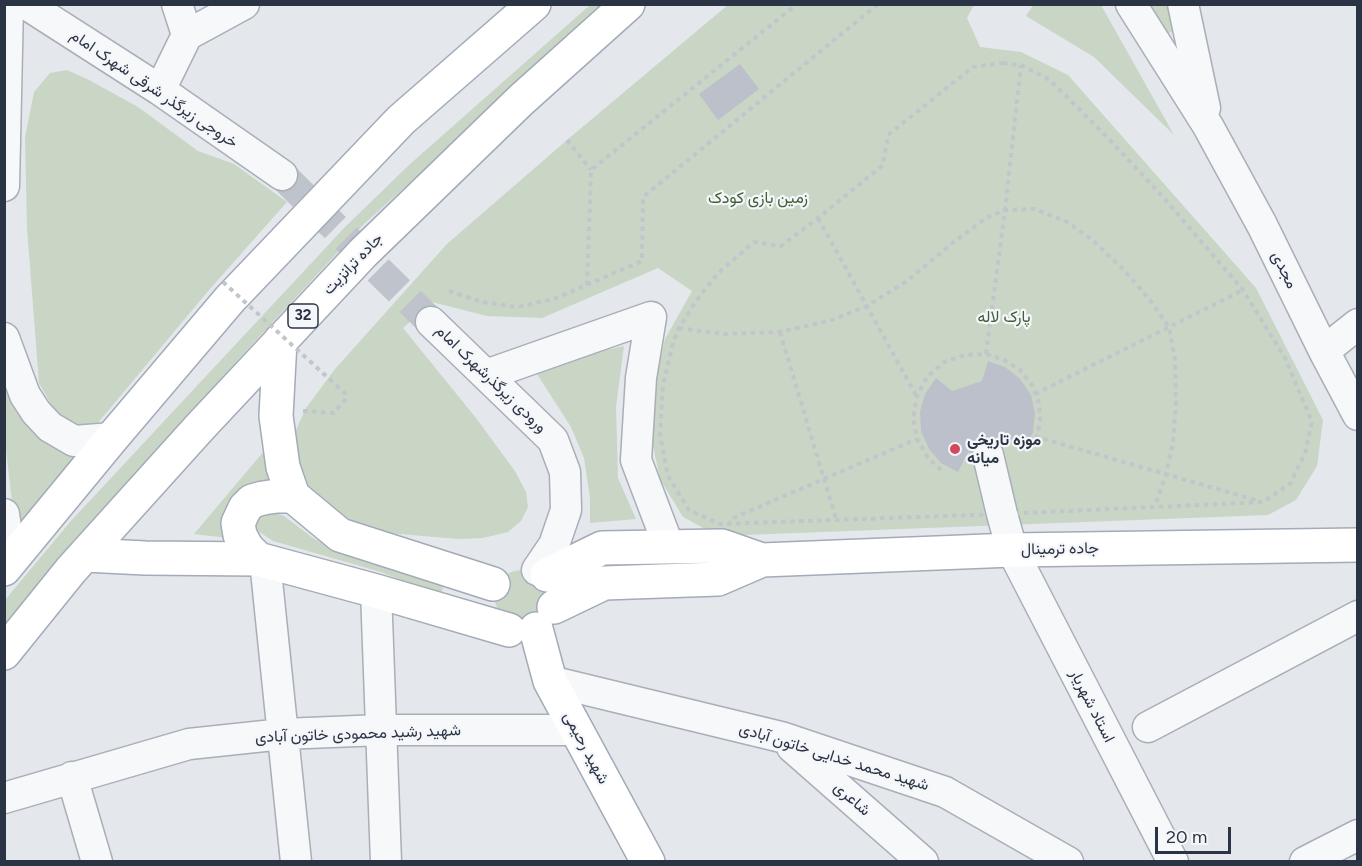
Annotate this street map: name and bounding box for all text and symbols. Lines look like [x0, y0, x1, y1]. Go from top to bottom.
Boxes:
street label: خروجی زیرگذر شرقی شهرک امام [67, 26, 241, 152]
park label: زمین بازی کودک [708, 188, 808, 208]
street label: جاده ترانزیت [319, 229, 387, 299]
street label: مجدی [1267, 248, 1301, 292]
road number: 32 [288, 304, 318, 328]
park label: پارک لاله [977, 307, 1031, 327]
street label: ورودی زیرگذرشهرک امام [431, 321, 551, 437]
place label: موزه تاریخی میانه [967, 430, 1041, 468]
marker: موزه تاریخی میانه [948, 442, 962, 456]
street label: جاده ترمینال [1021, 539, 1099, 559]
street label: استاد شهریار [1065, 666, 1119, 746]
street label: شهید رحیمی [559, 708, 613, 788]
street label: شهید محمد خدایی خاتون آبادی [737, 719, 931, 795]
street label: شهید رشید محمودی خاتون آبادی [255, 721, 461, 747]
street label: شاعری [830, 778, 874, 820]
scale bar [1158, 815, 1234, 853]
text: 20 m [1166, 826, 1207, 848]

